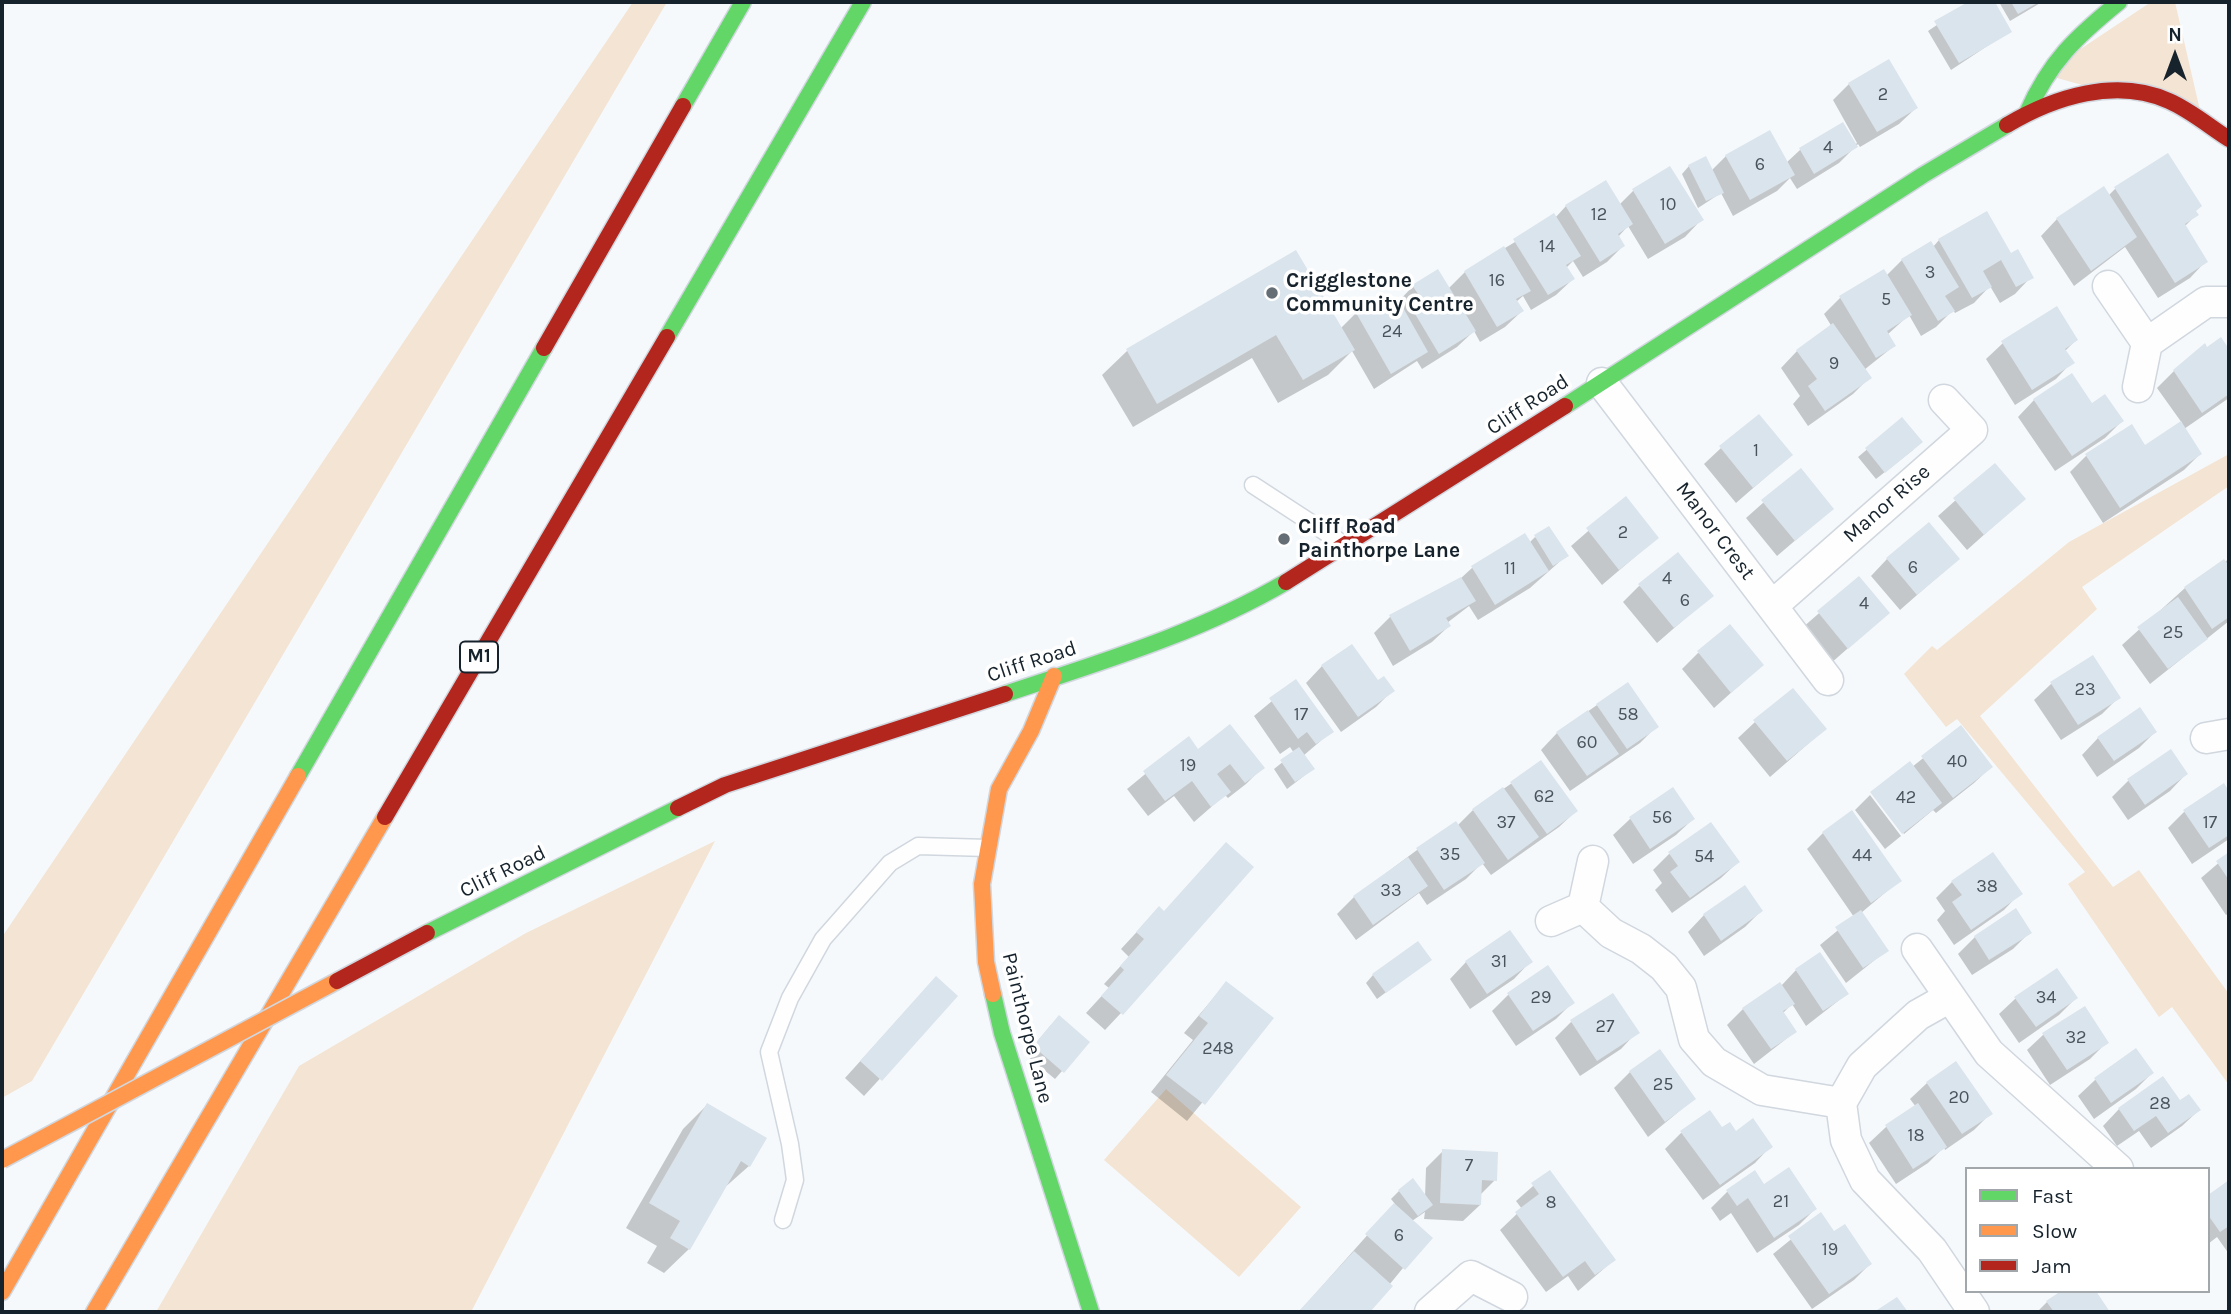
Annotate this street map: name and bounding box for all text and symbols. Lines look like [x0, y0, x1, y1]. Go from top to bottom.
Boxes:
north arrow [2140, 21, 2210, 91]
text: N [2168, 24, 2182, 46]
house number: 2 [1878, 84, 1888, 106]
house number: 4 [1823, 137, 1833, 159]
house number: 6 [1755, 154, 1765, 176]
house number: 10 [1660, 194, 1676, 216]
house number: 12 [1591, 204, 1607, 226]
house number: 14 [1539, 236, 1555, 258]
house number: 3 [1925, 262, 1935, 284]
place label: Crigglestone Community Centre [1286, 268, 1474, 318]
house number: 16 [1489, 270, 1505, 292]
marker: Crigglestone Community Centre [1264, 285, 1280, 301]
house number: 5 [1881, 289, 1891, 311]
house number: 24 [1382, 321, 1402, 343]
house number: 9 [1829, 353, 1839, 375]
street label: Cliff Road [1482, 369, 1574, 441]
house number: 1 [1753, 440, 1759, 462]
street label: Manor Rise [1838, 459, 1936, 549]
street label: Manor Crest [1670, 477, 1760, 585]
place label: Cliff Road Painthorpe Lane [1298, 514, 1460, 564]
house number: 2 [1618, 522, 1628, 544]
marker: Cliff Road Painthorpe Lane [1276, 531, 1292, 547]
house number: 6 [1908, 557, 1918, 579]
house number: 11 [1504, 558, 1516, 580]
house number: 4 [1662, 568, 1672, 590]
house number: 6 [1680, 590, 1690, 612]
house number: 4 [1859, 593, 1869, 615]
house number: 25 [2163, 622, 2183, 644]
street label: Cliff Road [984, 636, 1080, 688]
road number: M1 [460, 642, 498, 672]
house number: 23 [2074, 679, 2096, 701]
house number: 17 [1294, 704, 1308, 726]
house number: 58 [1617, 704, 1639, 726]
house number: 60 [1577, 732, 1597, 754]
house number: 40 [1947, 751, 1967, 773]
house number: 19 [1180, 755, 1196, 777]
house number: 62 [1534, 786, 1554, 808]
house number: 42 [1896, 787, 1916, 809]
house number: 56 [1652, 807, 1672, 829]
house number: 37 [1496, 812, 1516, 834]
house number: 17 [2203, 812, 2217, 834]
street label: Cliff Road [456, 840, 550, 904]
house number: 35 [1440, 844, 1460, 866]
house number: 44 [1852, 845, 1872, 867]
house number: 54 [1694, 846, 1714, 868]
house number: 38 [1976, 876, 1998, 898]
house number: 33 [1380, 880, 1402, 902]
street label: Painthorpe Lane [996, 950, 1058, 1106]
house number: 31 [1491, 951, 1507, 973]
house number: 29 [1531, 987, 1551, 1009]
house number: 34 [2036, 987, 2056, 1009]
house number: 27 [1596, 1016, 1614, 1038]
house number: 32 [2065, 1027, 2087, 1049]
house number: 248 [1202, 1038, 1234, 1060]
house number: 25 [1653, 1074, 1673, 1096]
house number: 20 [1948, 1087, 1970, 1109]
house number: 28 [2149, 1093, 2171, 1115]
house number: 18 [1907, 1125, 1925, 1147]
house number: 7 [1465, 1155, 1473, 1177]
legend [1965, 1167, 2210, 1293]
text: Fast [2032, 1184, 2073, 1208]
house number: 21 [1773, 1191, 1789, 1213]
house number: 8 [1545, 1192, 1557, 1214]
text: Slow [2032, 1219, 2077, 1243]
house number: 6 [1394, 1225, 1404, 1247]
house number: 19 [1822, 1239, 1838, 1261]
text: Jam [2032, 1254, 2072, 1278]

